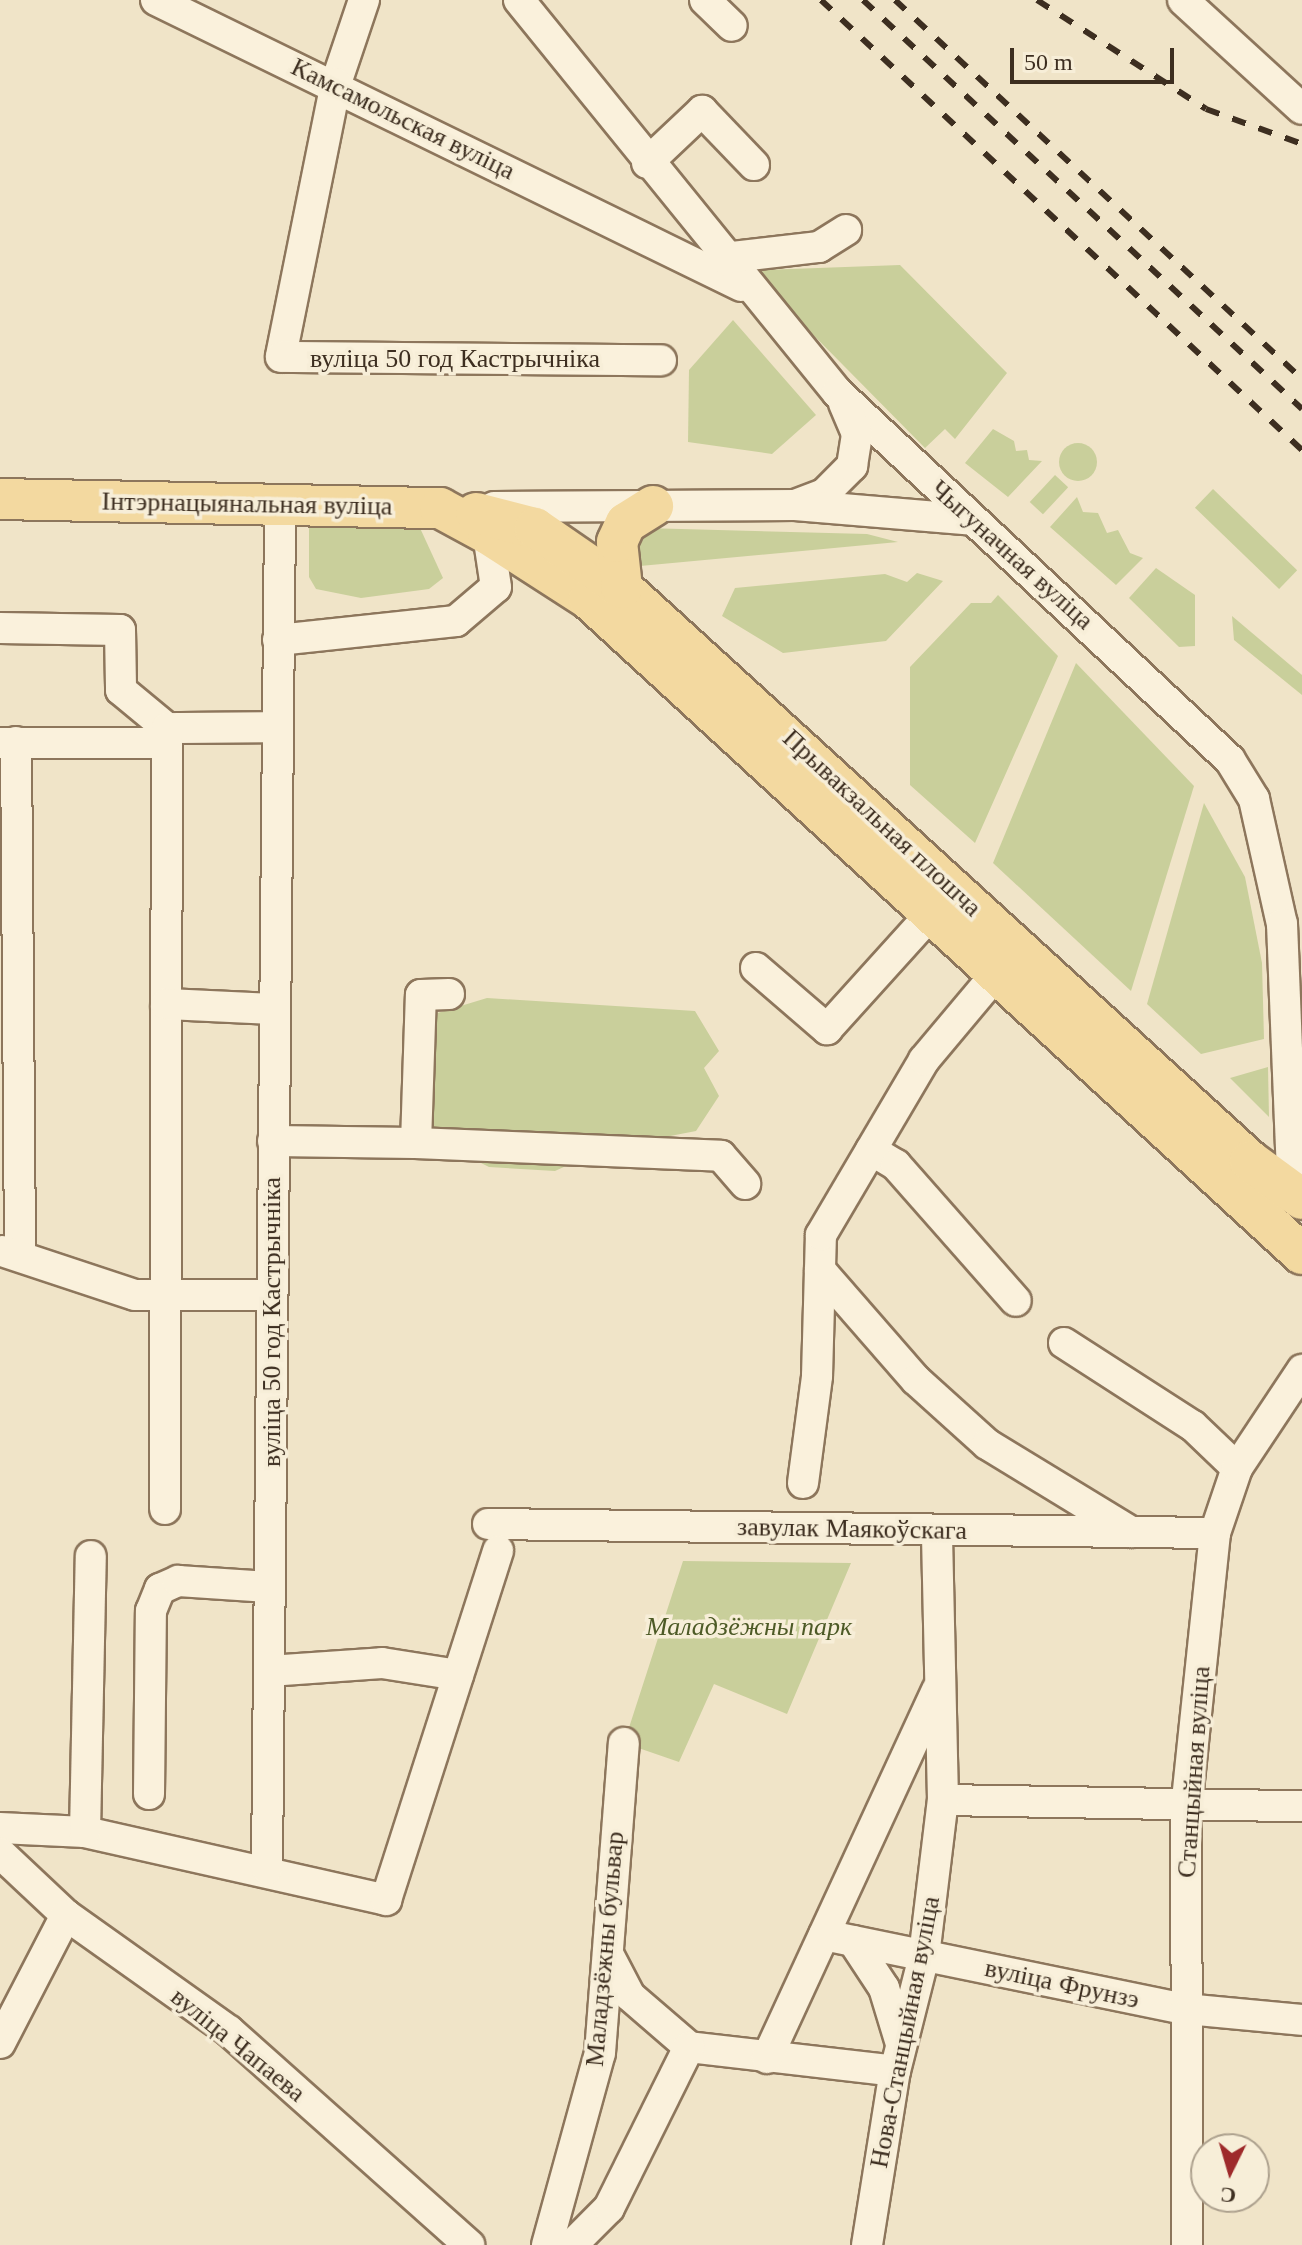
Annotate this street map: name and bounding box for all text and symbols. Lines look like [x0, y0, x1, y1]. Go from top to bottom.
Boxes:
scale bar [1014, 32, 1178, 82]
text: 50 m [1024, 49, 1073, 75]
street label: Камсамольская вуліца [286, 51, 520, 187]
street label: вуліца 50 год Кастрычніка [310, 343, 600, 375]
street label: Чыгуначная вуліца [924, 474, 1100, 636]
street label: Інтэрнацыянальная вуліца [101, 486, 393, 522]
street label: Прывакзальная плошча [776, 723, 988, 923]
street label: вуліца 50 год Кастрычніка [256, 1177, 288, 1467]
street label: завулак Маякоўскага [737, 1511, 967, 1547]
park label: Маладзёжны парк [646, 1611, 852, 1643]
street label: Станцыйная вуліца [1171, 1665, 1217, 1879]
street label: Маладзёжны бульвар [579, 1830, 631, 2068]
street label: Нова-Станцыйная вуліца [863, 1893, 947, 2171]
street label: вуліца Фрунзэ [982, 1952, 1142, 2016]
street label: вуліца Чапаева [164, 1981, 312, 2109]
north arrow [1190, 2133, 1270, 2213]
text: С [1219, 2182, 1237, 2209]

